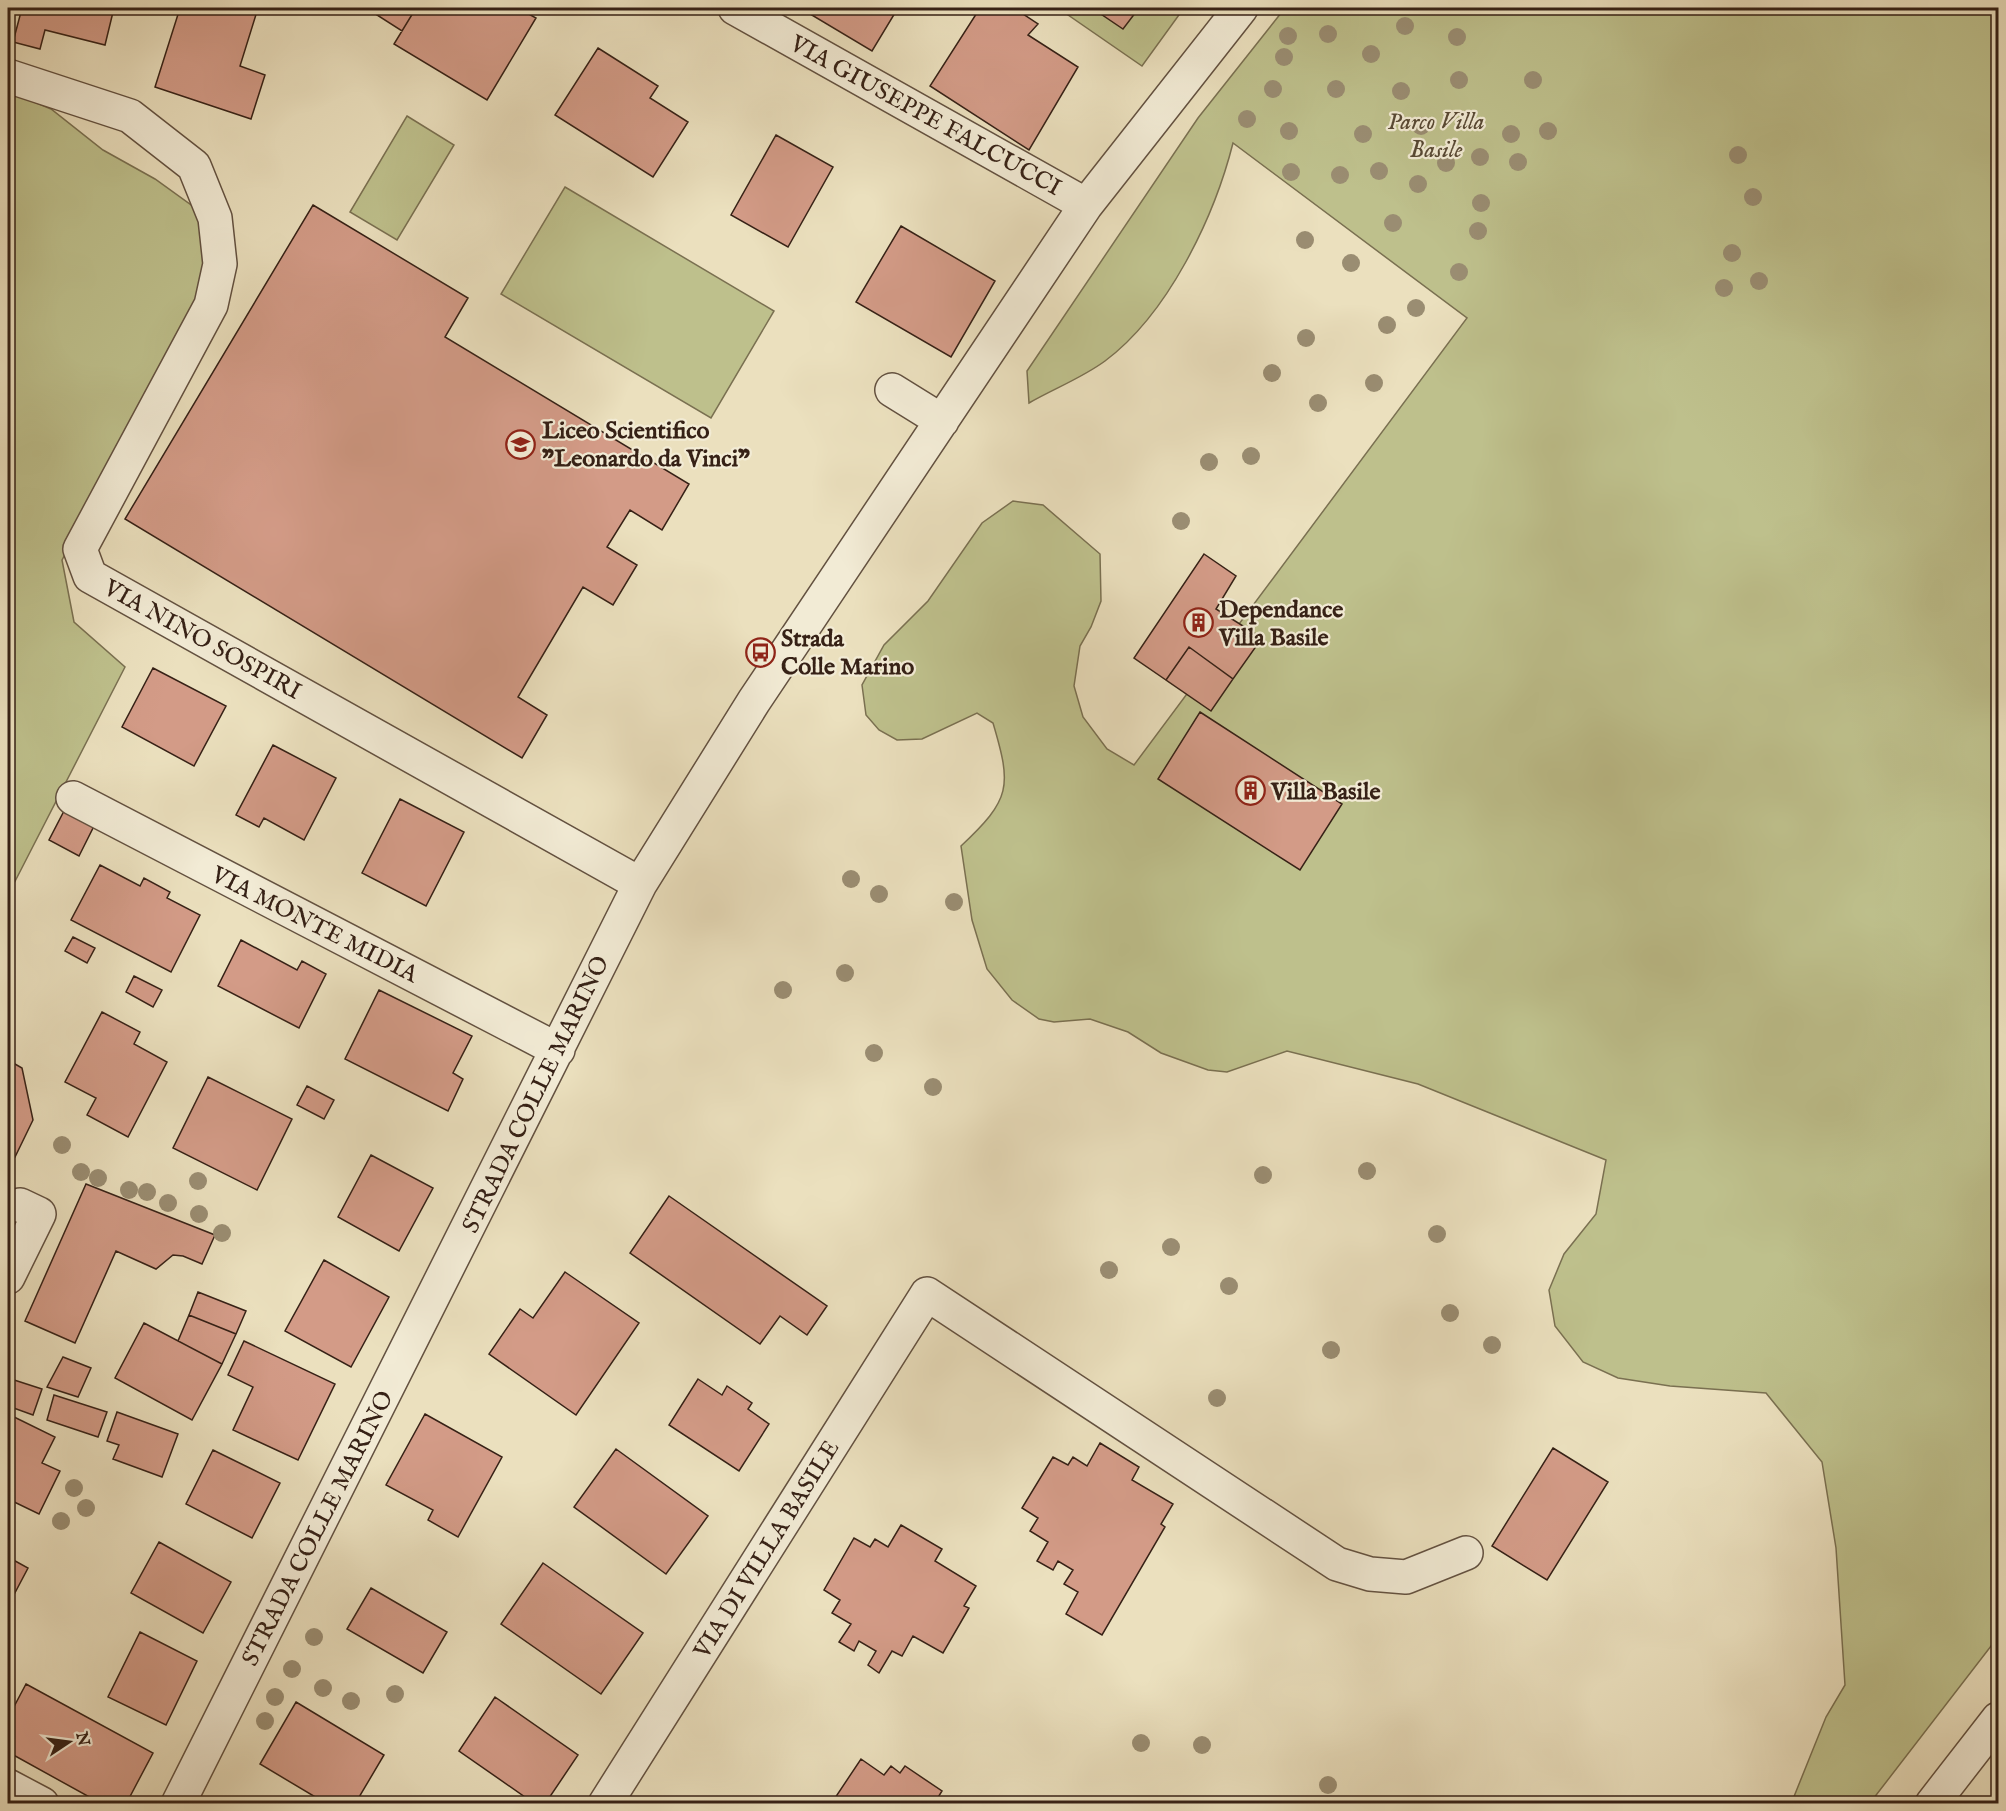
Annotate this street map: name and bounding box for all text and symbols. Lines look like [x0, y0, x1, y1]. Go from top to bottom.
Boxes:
street label: VIA GIUSEPPE FALCUCCI [783, 28, 1066, 204]
park label: Parco Villa Basile [1387, 107, 1485, 166]
place label: Liceo Scientifico "Leonardo da Vinci" [542, 416, 750, 475]
school or university icon: Liceo Scientifico "Leonardo da Vinci" [505, 428, 537, 460]
street label: VIA NINO SOSPIRI [97, 573, 307, 708]
place label: Dependance Villa Basile [1218, 595, 1343, 654]
building icon: Dependance Villa Basile [1182, 607, 1214, 639]
place label: Strada Colle Marino [781, 624, 914, 683]
bus stop icon: Strada Colle Marino [744, 636, 776, 668]
building icon: Villa Basile [1234, 775, 1266, 807]
place label: Villa Basile [1270, 777, 1380, 808]
street label: VIA MONTE MIDIA [205, 859, 424, 991]
street label: STRADA COLLE MARINO [456, 951, 617, 1238]
street label: STRADA COLLE MARINO [235, 1386, 401, 1671]
street label: VIA DI VILLA BASILE [687, 1435, 847, 1666]
north arrow [39, 1712, 99, 1772]
text: N [70, 1729, 93, 1748]

